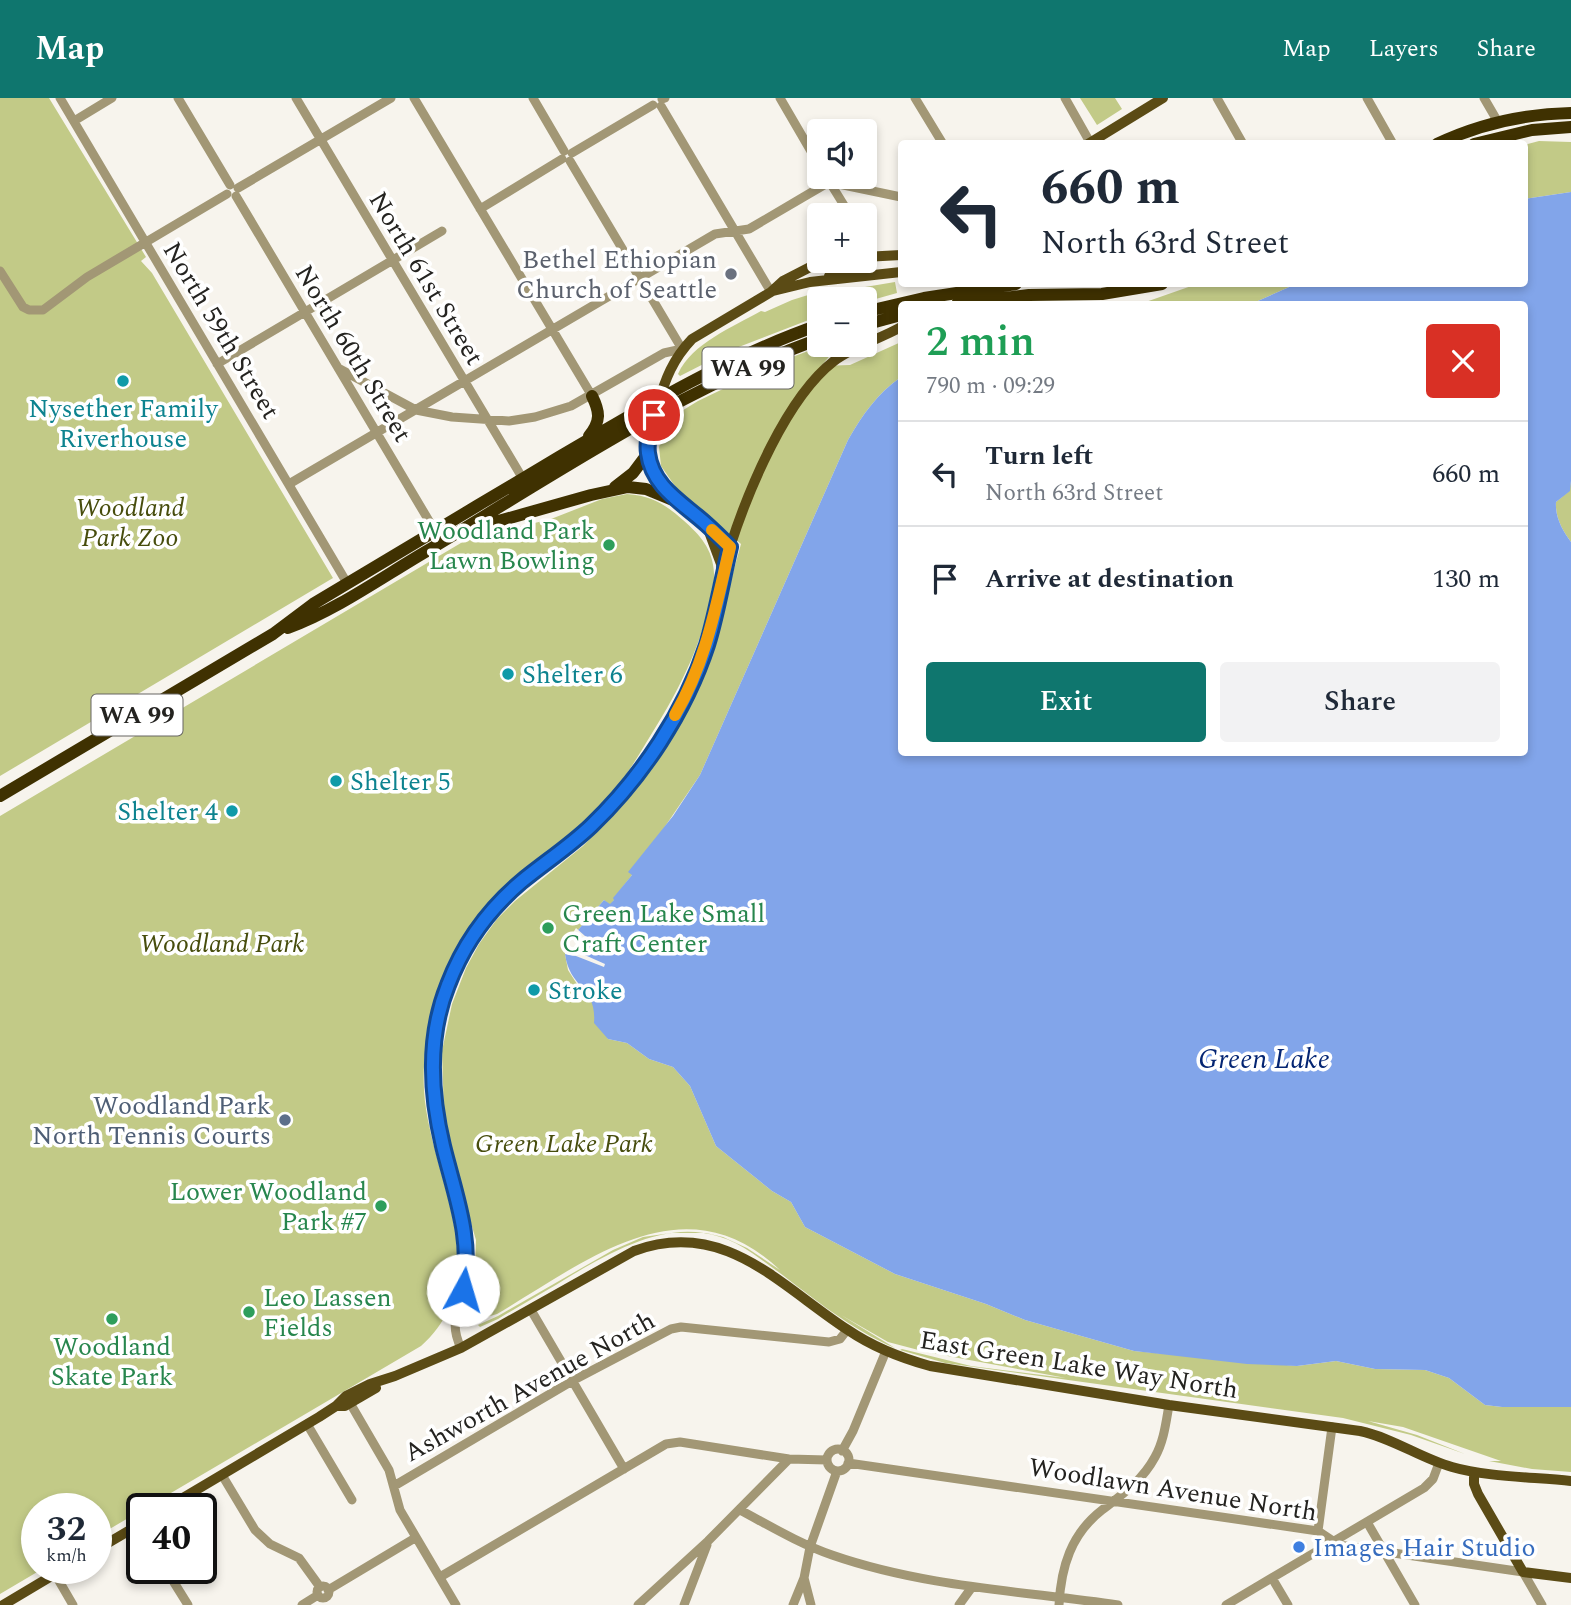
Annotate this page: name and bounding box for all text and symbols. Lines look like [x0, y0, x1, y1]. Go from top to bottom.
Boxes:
text: Map [35, 24, 104, 74]
text: Map [1282, 31, 1331, 67]
text: Layers [1369, 31, 1439, 67]
text: Share [1477, 31, 1536, 67]
map controls [807, 119, 877, 357]
button: sound [807, 119, 877, 189]
text: 660 m [1041, 151, 1180, 226]
icon: left [926, 168, 1017, 259]
street label: North 61st Street [358, 184, 494, 373]
button: + [807, 203, 877, 273]
text: North 63rd Street [1041, 219, 1289, 268]
street label: North 59th Street [152, 234, 290, 427]
place label: Bethel Ethiopian Church of Seattle [516, 240, 717, 310]
street label: North 60th Street [284, 257, 422, 450]
marker: Bethel Ethiopian Church of Seattle [723, 266, 739, 282]
button: − [807, 287, 877, 357]
text: 2 min [926, 311, 1035, 374]
button: close [1426, 324, 1500, 398]
road number: WA 99 [702, 347, 794, 388]
text: 790 m · 09:29 [926, 369, 1055, 404]
marker: Nysether Family Riverhouse [115, 373, 131, 389]
pin [624, 385, 684, 445]
place label: Nysether Family Riverhouse [28, 389, 219, 459]
icon: arrive [635, 396, 673, 434]
text: Turn left [985, 436, 1093, 476]
text: 660 m [1432, 454, 1500, 494]
icon: left [926, 455, 964, 493]
text: North 63rd Street [985, 476, 1163, 511]
park label: Woodland Park Zoo [75, 488, 185, 558]
place label: Woodland Park Lawn Bowling [417, 511, 595, 581]
marker: Woodland Park Lawn Bowling [601, 537, 617, 553]
text: Arrive at destination [985, 559, 1234, 599]
text: 130 m [1432, 559, 1500, 599]
icon: arrive [926, 560, 964, 598]
place label: Shelter 6 [522, 655, 623, 695]
button: Exit [926, 662, 1206, 742]
button: Share [1220, 662, 1500, 742]
marker: Shelter 6 [500, 666, 516, 682]
road number: WA 99 [92, 694, 182, 736]
place label: Shelter 5 [350, 762, 451, 802]
marker: Shelter 5 [328, 773, 344, 789]
place label: Shelter 4 [117, 792, 218, 832]
marker: Shelter 4 [224, 803, 240, 819]
place label: Green Lake Small Craft Center [562, 894, 765, 964]
marker: Green Lake Small Craft Center [540, 920, 556, 936]
park label: Woodland Park [139, 924, 305, 964]
place label: Stroke [548, 971, 622, 1011]
marker: Stroke [526, 982, 542, 998]
water label: Green Lake [1198, 1038, 1330, 1081]
place label: Woodland Park North Tennis Courts [32, 1086, 271, 1156]
marker: Woodland Park North Tennis Courts [277, 1112, 293, 1128]
park label: Green Lake Park [475, 1124, 653, 1164]
place label: Lower Woodland Park #7 [170, 1172, 367, 1242]
marker: Lower Woodland Park #7 [373, 1198, 389, 1214]
position arrow [426, 1253, 500, 1327]
place label: Leo Lassen Fields [263, 1278, 392, 1348]
street label: Ashworth Avenue North [397, 1301, 662, 1473]
marker: Leo Lassen Fields [241, 1304, 257, 1320]
marker: Woodland Skate Park [104, 1311, 120, 1327]
street label: East Green Lake Way North [917, 1320, 1241, 1410]
place label: Woodland Skate Park [51, 1327, 173, 1397]
street label: Woodlawn Avenue North [1026, 1447, 1320, 1533]
speed limit sign: 40 [126, 1493, 217, 1584]
text: 32 [47, 1503, 86, 1556]
place label: Images Hair Studio [1313, 1528, 1536, 1568]
marker: Images Hair Studio [1291, 1539, 1307, 1555]
text: km/h [46, 1542, 87, 1569]

